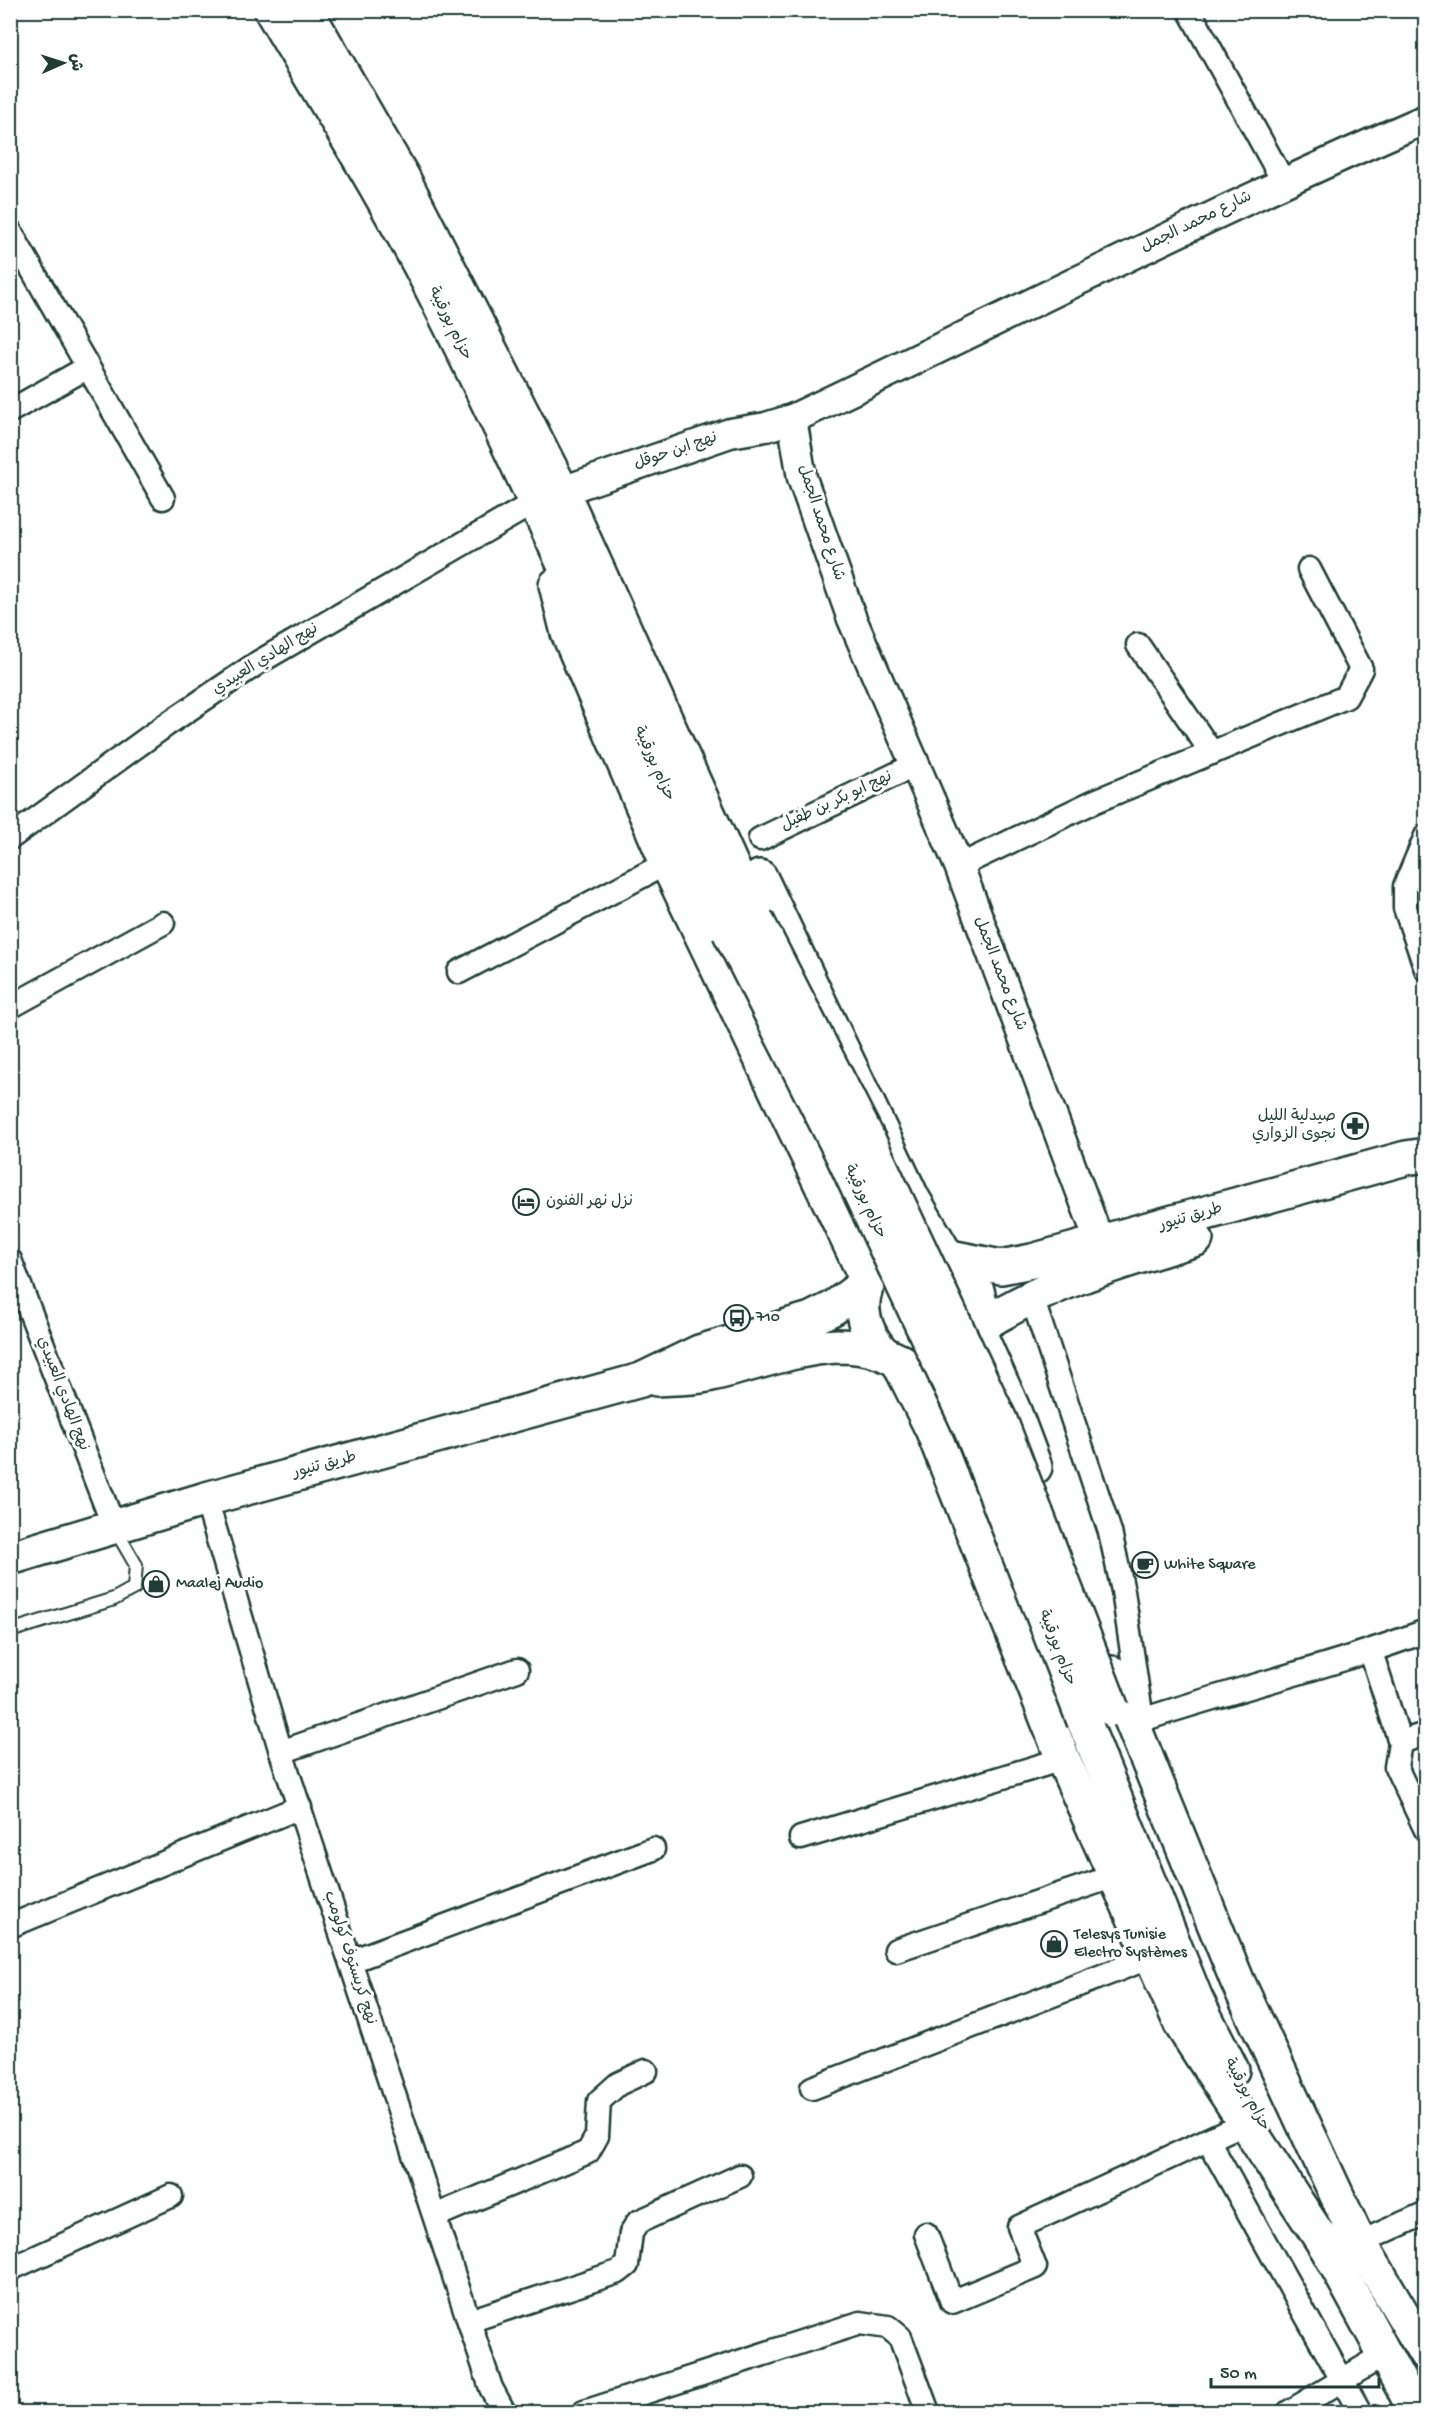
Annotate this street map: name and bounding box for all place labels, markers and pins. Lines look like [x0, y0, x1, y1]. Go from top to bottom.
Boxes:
place label: صيدلية الليل نجوى الزواري [1252, 1107, 1336, 1145]
pharmacy icon: صيدلية الليل نجوى الزواري [1340, 1111, 1370, 1141]
hotel icon: نزل نهر الفنون [511, 1187, 541, 1217]
place label: نزل نهر الفنون [546, 1193, 633, 1212]
bus stop icon: 710 [722, 1303, 752, 1333]
place label: 710 [755, 1309, 780, 1328]
cafe icon: White Square [1130, 1550, 1160, 1580]
place label: White Square [1164, 1556, 1256, 1575]
shop icon: Maalej Audio [141, 1569, 171, 1599]
place label: Maalej Audio [176, 1575, 263, 1594]
place label: Telesys Tunisie Electro Systèmes [1073, 1926, 1188, 1963]
shop icon: Telesys Tunisie Electro Systèmes [1039, 1929, 1069, 1959]

